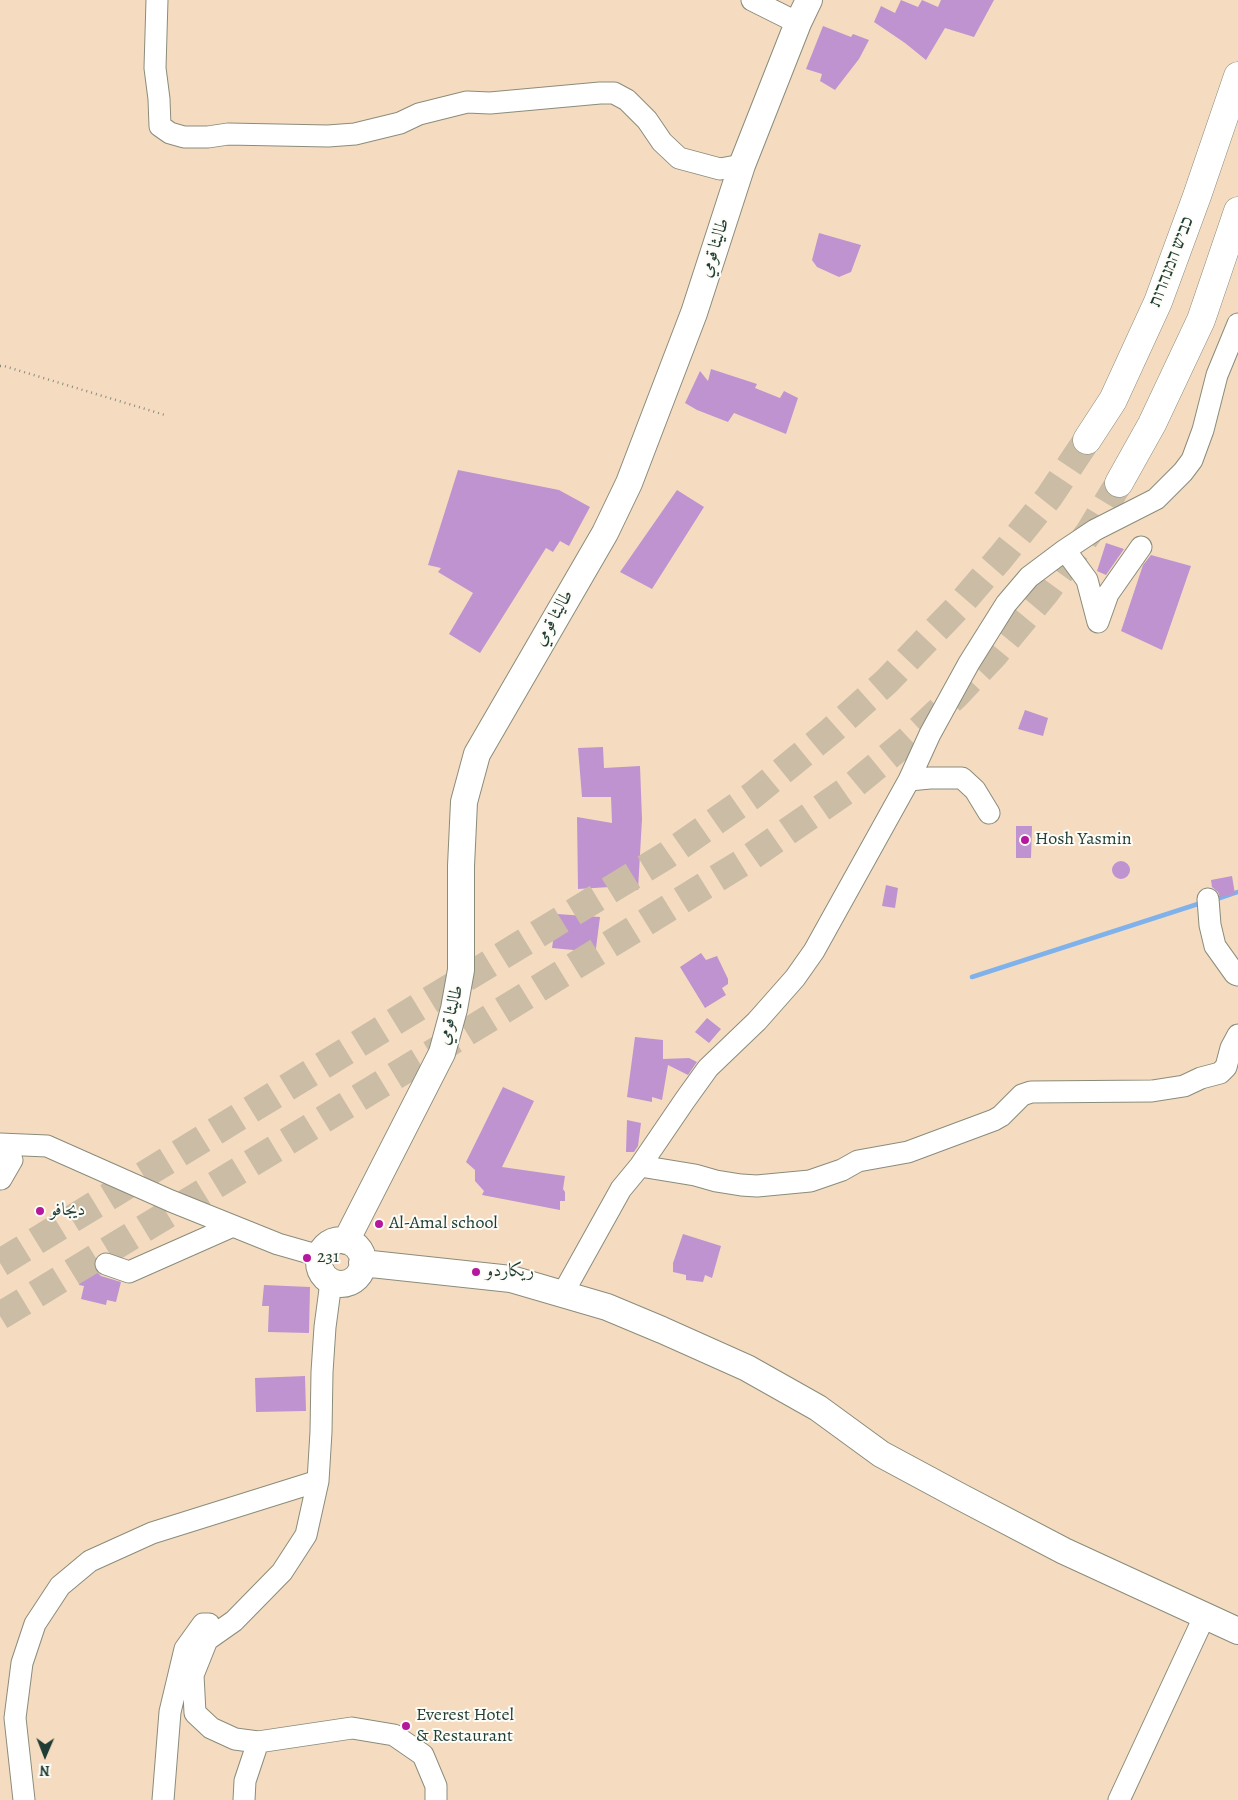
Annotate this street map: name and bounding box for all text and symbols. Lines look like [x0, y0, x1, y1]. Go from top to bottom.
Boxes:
street label: כביש המנהרות [1145, 214, 1199, 310]
street label: طاليثا قومي [695, 216, 735, 280]
street label: طاليثا قومي [529, 586, 579, 650]
place label: Hosh Yasmin [1035, 829, 1132, 851]
marker: Hosh Yasmin [1019, 834, 1031, 846]
street label: طاليثا قومي [433, 983, 469, 1047]
place label: ديجافو [50, 1200, 85, 1222]
marker: ديجافو [34, 1205, 46, 1217]
place label: Al-Amal school [389, 1213, 498, 1235]
marker: Al-Amal school [373, 1218, 385, 1230]
place label: 231 [317, 1247, 339, 1269]
marker: 231 [301, 1252, 313, 1264]
place label: ريكاردو [486, 1261, 534, 1283]
marker: ريكاردو [470, 1266, 482, 1278]
place label: Everest Hotel & Restaurant [416, 1705, 514, 1748]
marker: Everest Hotel & Restaurant [400, 1720, 412, 1732]
north arrow [20, 1730, 70, 1780]
text: N [39, 1761, 50, 1780]

